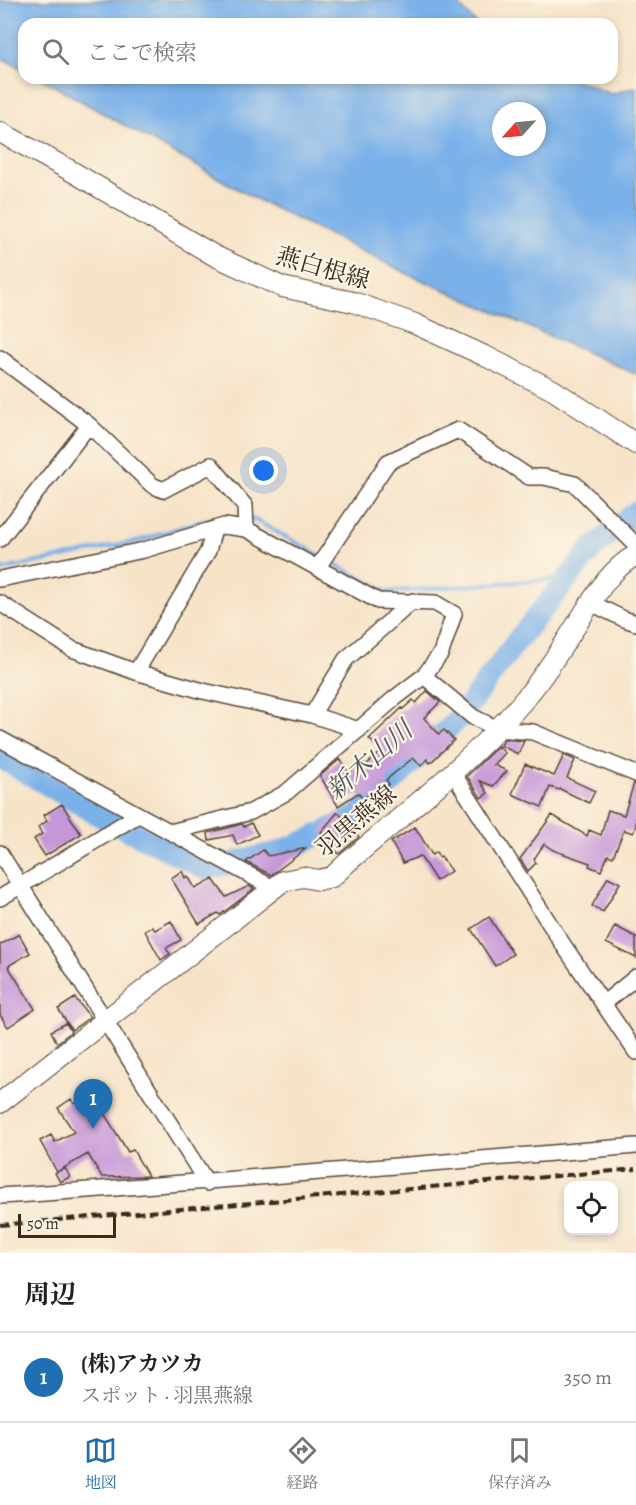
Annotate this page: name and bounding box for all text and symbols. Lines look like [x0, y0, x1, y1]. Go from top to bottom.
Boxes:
search box [18, 18, 618, 84]
icon: search [39, 35, 72, 68]
text: ここで検索 [87, 38, 197, 68]
north arrow [492, 102, 546, 156]
street label: 燕白根線 [272, 239, 374, 297]
your location [249, 456, 278, 485]
water label: 新木山川 [319, 711, 422, 808]
street label: 羽黒燕線 [309, 778, 403, 864]
pin: 1 [74, 1080, 112, 1129]
map controls [564, 1181, 618, 1235]
button: locate [564, 1181, 618, 1235]
scale bar [18, 1211, 116, 1238]
text: 50 m [27, 1213, 59, 1235]
text: 周辺 [24, 1277, 76, 1312]
text: (株)アカツカ [81, 1349, 204, 1379]
text: 1 [40, 1364, 47, 1391]
text: 350 m [564, 1364, 612, 1391]
text: スポット · 羽黒燕線 [81, 1382, 253, 1409]
tab: 地図 [84, 1434, 117, 1494]
tab: 経路 [286, 1434, 319, 1494]
tab: 保存済み [488, 1434, 552, 1494]

